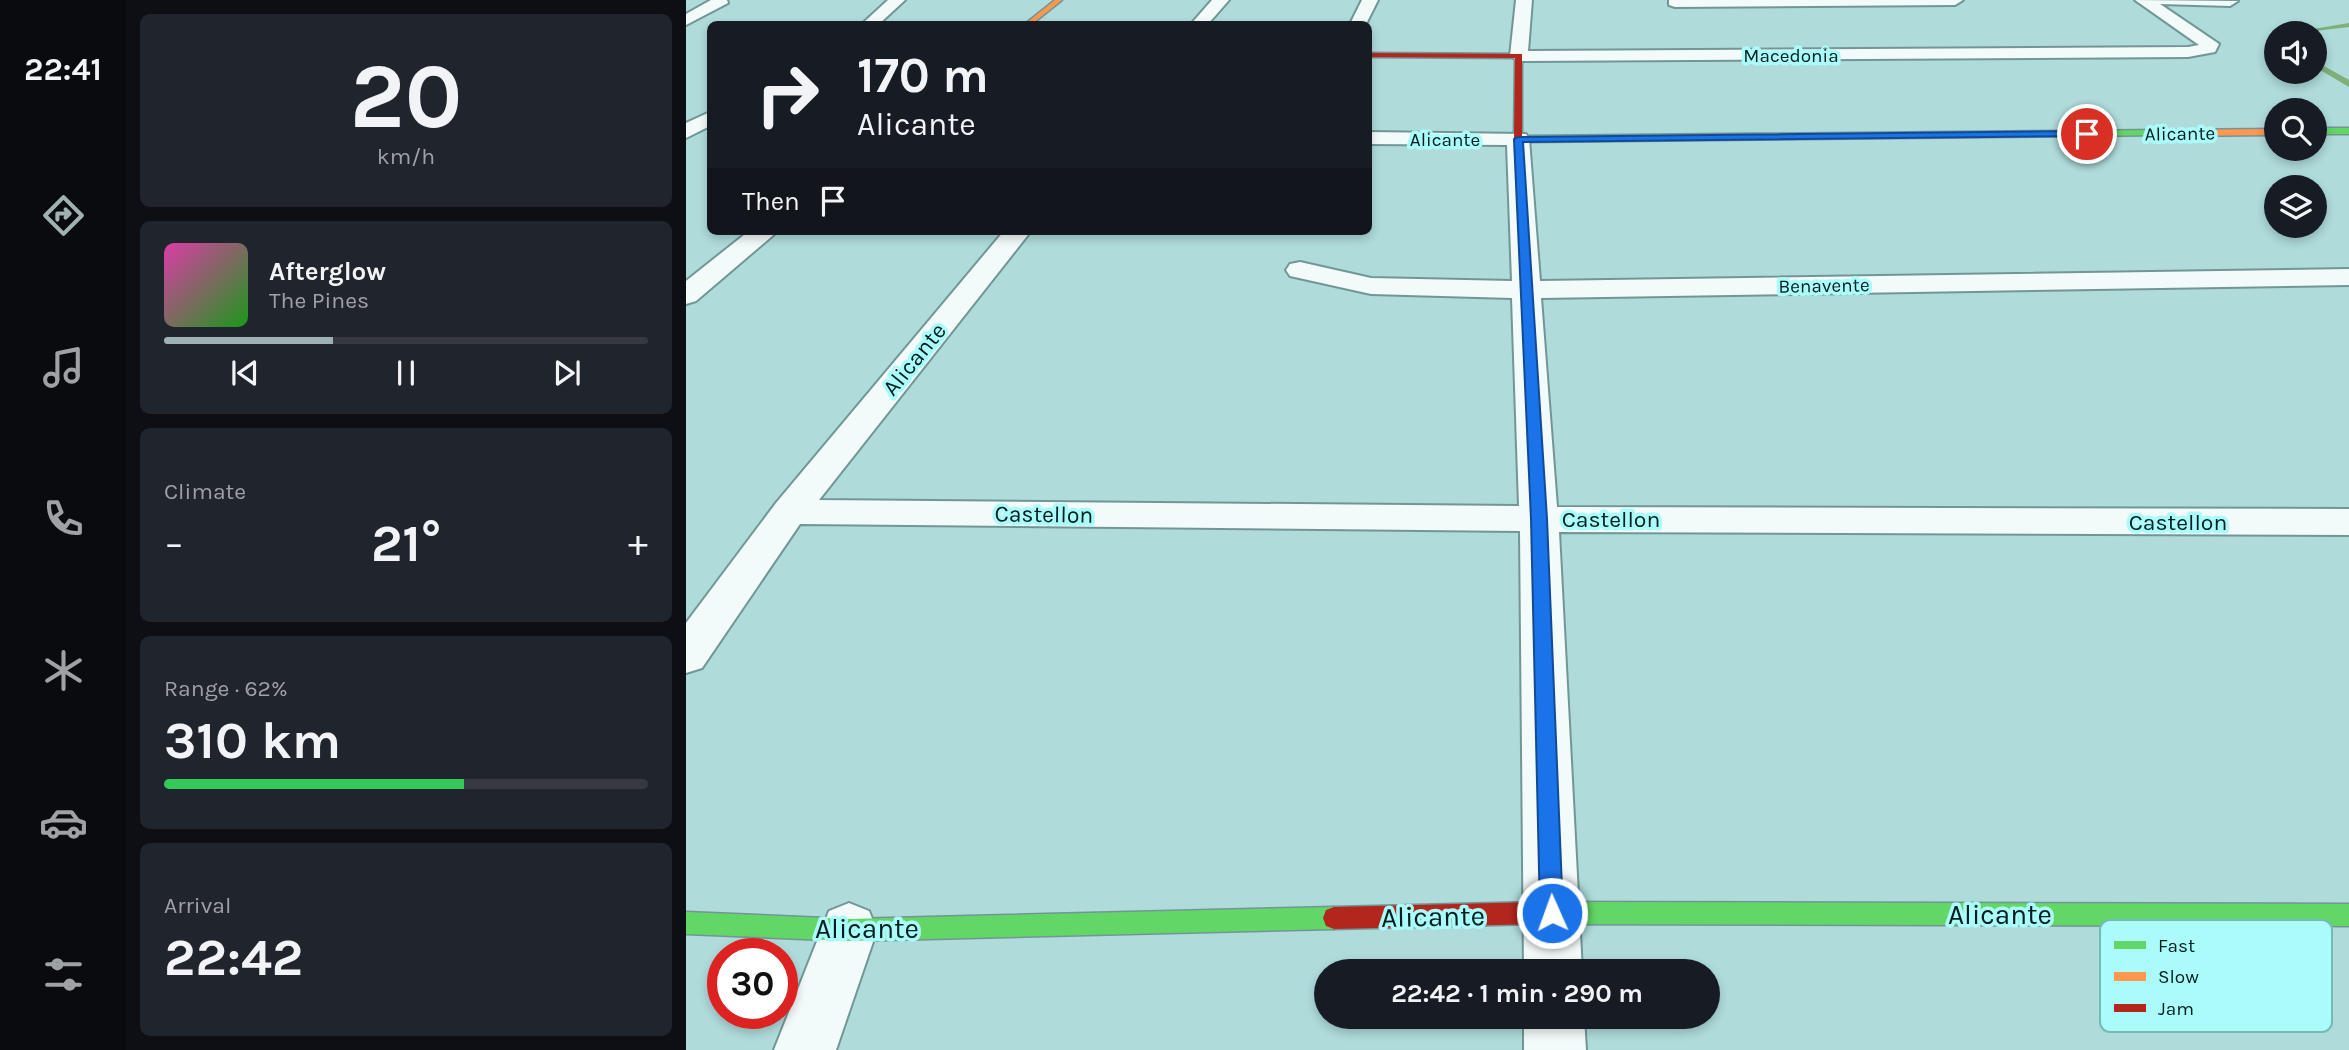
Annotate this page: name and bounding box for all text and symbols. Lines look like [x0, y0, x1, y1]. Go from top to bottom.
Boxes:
map controls [2264, 21, 2327, 238]
button: sound [2264, 21, 2327, 84]
text: 20 [350, 44, 462, 150]
street label: Macedonia [1743, 45, 1839, 67]
text: 170 m [857, 47, 989, 104]
icon: right [742, 49, 833, 140]
text: 22:41 [24, 51, 102, 88]
button: search [2264, 98, 2327, 161]
pin [2057, 104, 2117, 164]
text: Alicante [857, 106, 976, 143]
icon: arrive [2068, 115, 2106, 153]
street label: Alicante [2145, 122, 2215, 146]
street label: Alicante [1410, 129, 1480, 151]
text: km/h [377, 143, 435, 170]
button: layers [2264, 175, 2327, 238]
icon: arrive [814, 182, 852, 220]
text: Then [742, 186, 800, 217]
icon: directions [39, 191, 88, 240]
text: Afterglow [269, 256, 386, 287]
street label: Benavente [1778, 274, 1870, 298]
text: The Pines [269, 287, 369, 314]
street label: Alicante [877, 318, 952, 401]
icon: music [39, 343, 88, 392]
icon: previous [226, 354, 264, 392]
icon: pause [387, 354, 425, 392]
icon: next [548, 354, 586, 392]
text: Climate [164, 478, 246, 505]
icon: phone [39, 494, 88, 543]
street label: Castellon [994, 500, 1094, 529]
street label: Castellon [1562, 506, 1660, 533]
street label: Castellon [2129, 509, 2227, 536]
text: 21° [371, 513, 441, 574]
text: − [164, 521, 184, 566]
text: + [628, 521, 648, 566]
icon: climate [39, 646, 88, 695]
text: Range · 62% [164, 675, 288, 702]
text: 310 km [164, 710, 341, 771]
icon: car [39, 798, 88, 847]
position arrow [1515, 876, 1589, 950]
text: Arrival [164, 892, 231, 919]
street label: Alicante [1948, 898, 2052, 931]
street label: Alicante [1381, 899, 1485, 934]
street label: Alicante [815, 912, 919, 945]
legend [2100, 920, 2332, 1032]
text: 22:42 [164, 927, 303, 988]
text: Fast [2158, 935, 2195, 957]
speed limit sign: 30 [707, 938, 798, 1029]
icon: filters [39, 950, 88, 999]
text: Slow [2158, 966, 2199, 988]
text: 22:42 · 1 min · 290 m [1391, 978, 1643, 1009]
text: Jam [2158, 998, 2194, 1020]

